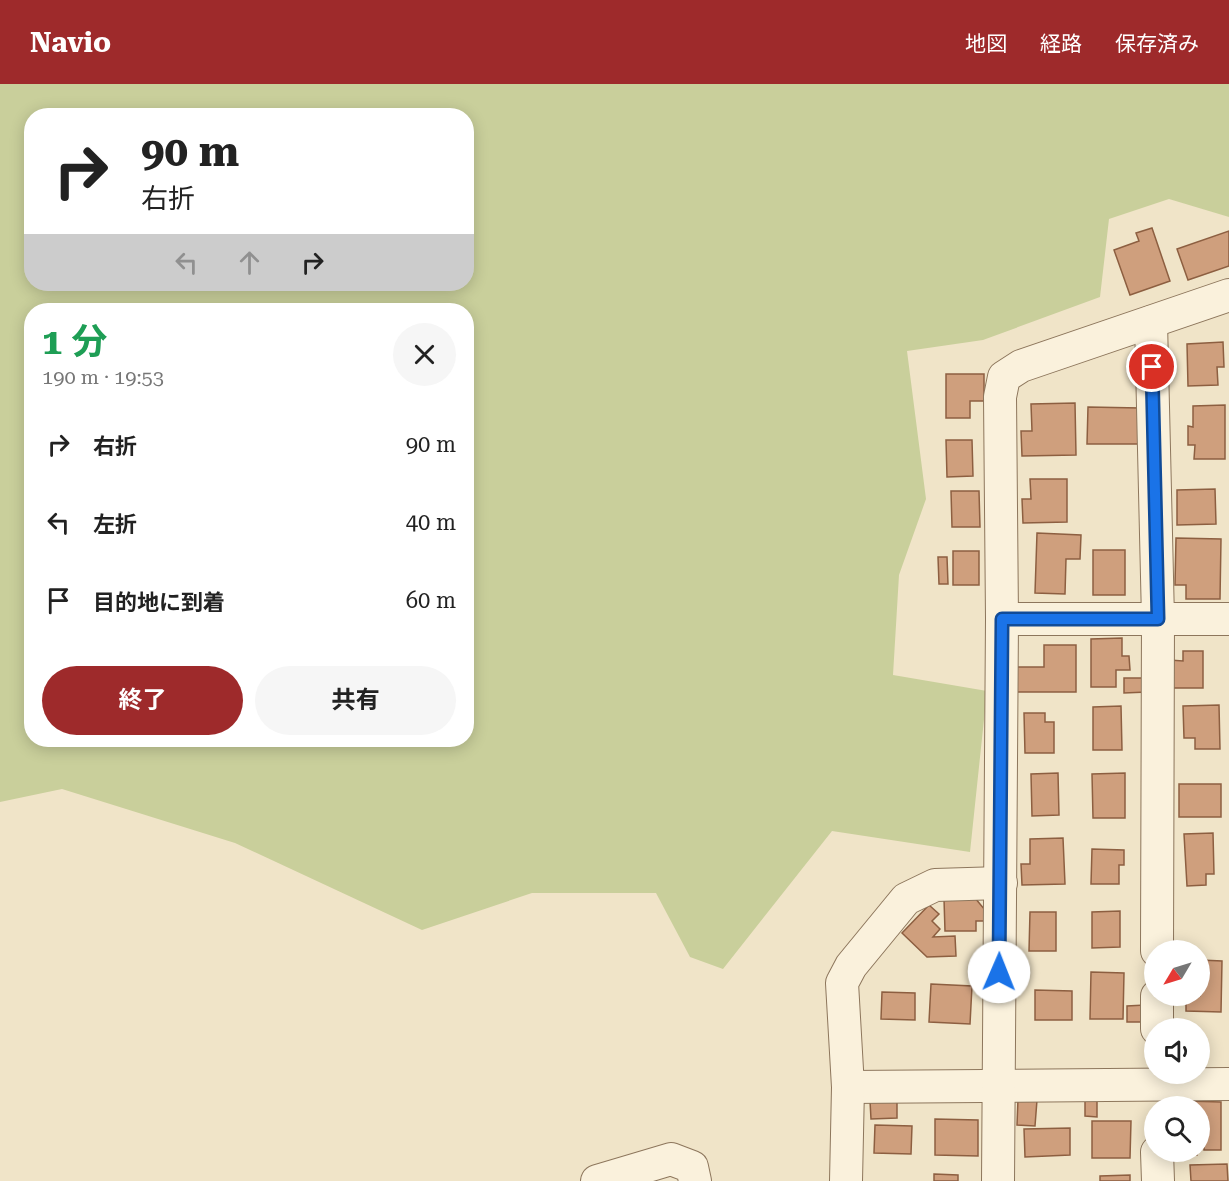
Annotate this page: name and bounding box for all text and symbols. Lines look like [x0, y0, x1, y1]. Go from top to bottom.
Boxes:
text: Navio [30, 26, 111, 59]
text: 地図 [965, 32, 1007, 56]
text: 経路 [1040, 32, 1082, 56]
text: 保存済み [1115, 32, 1199, 56]
text: 90 m [141, 127, 239, 176]
icon: right [42, 132, 120, 210]
text: 右折 [141, 183, 195, 215]
icon: left [170, 246, 203, 279]
icon: ahead [233, 246, 266, 279]
icon: right [296, 246, 329, 279]
text: 1 分 [42, 321, 107, 363]
button: close [393, 323, 456, 386]
pin [1126, 341, 1177, 392]
icon: arrive [1135, 350, 1168, 383]
text: 190 m · 19:53 [42, 365, 164, 389]
icon: right [42, 428, 75, 461]
text: 90 m [406, 432, 456, 457]
text: 右折 [93, 434, 137, 459]
icon: left [42, 506, 75, 539]
text: 40 m [406, 510, 456, 535]
text: 左折 [93, 512, 137, 537]
icon: arrive [42, 584, 75, 617]
text: 60 m [406, 588, 456, 613]
text: 目的地に到着 [93, 590, 225, 615]
button: 終了 [42, 666, 243, 735]
button: 共有 [255, 666, 456, 735]
position arrow [967, 940, 1031, 1004]
north arrow [1144, 940, 1210, 1006]
map controls [1144, 940, 1210, 1162]
button: sound [1144, 1018, 1210, 1084]
button: search [1144, 1096, 1210, 1162]

